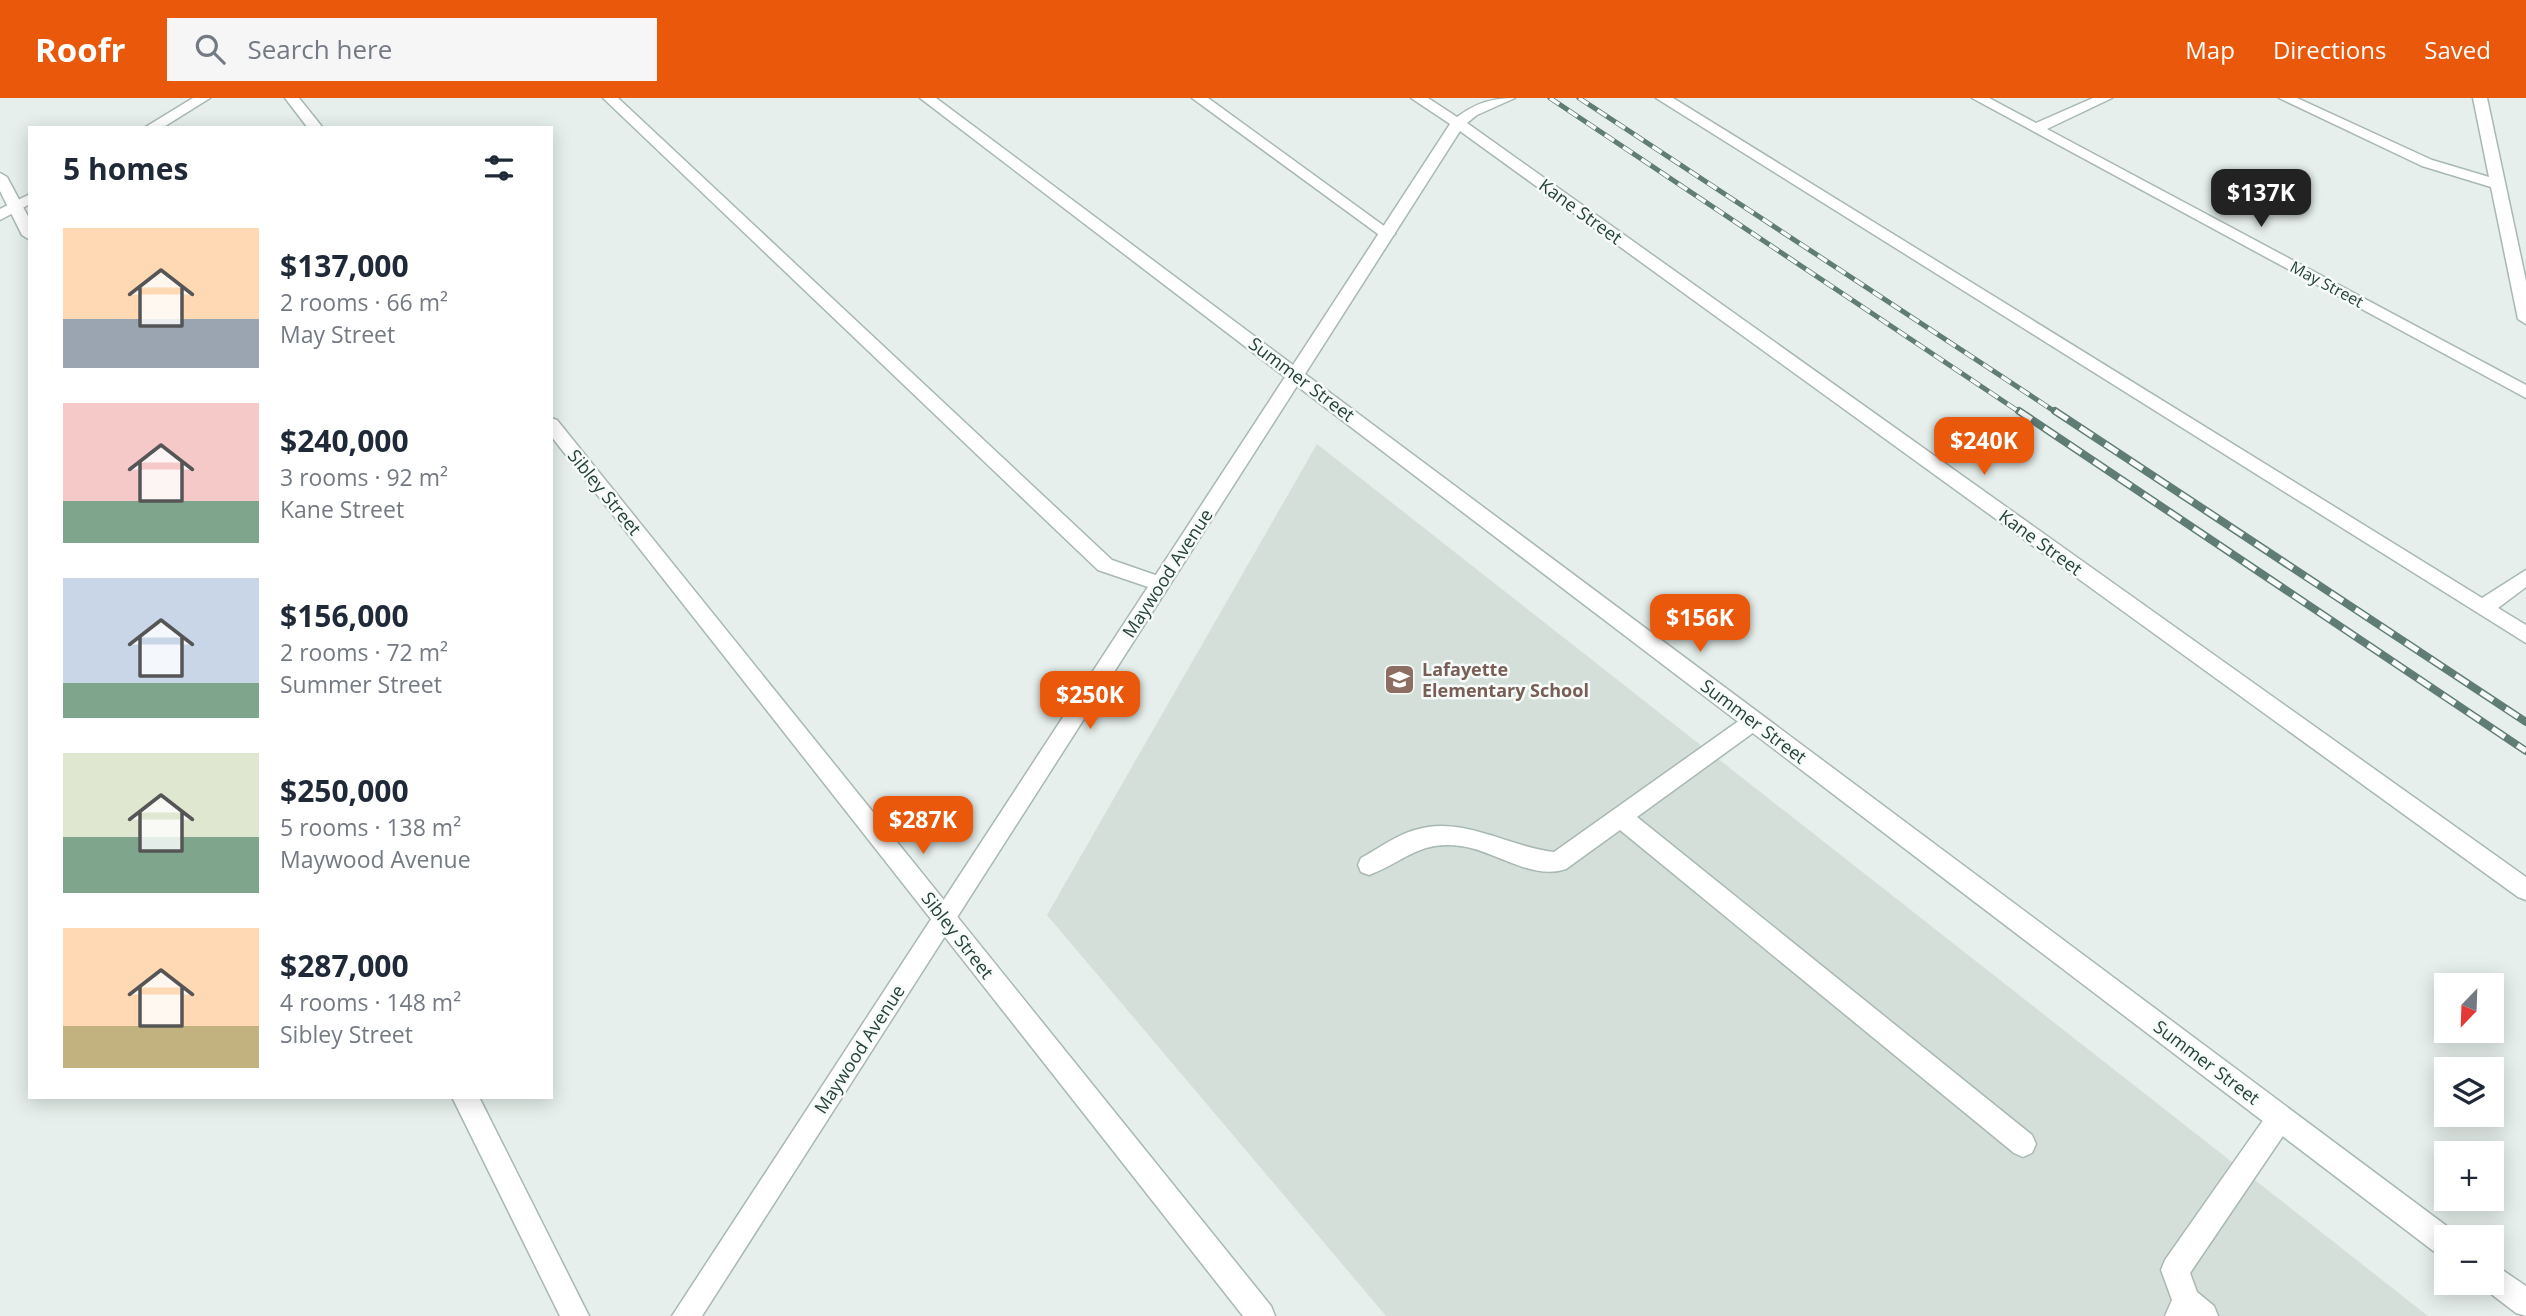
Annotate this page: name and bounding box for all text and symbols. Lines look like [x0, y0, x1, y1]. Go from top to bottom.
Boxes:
search box [167, 18, 657, 81]
text: Roofr [35, 27, 125, 72]
icon: search [191, 30, 229, 68]
text: Search here [247, 31, 392, 67]
text: Map [2185, 33, 2235, 66]
text: Directions [2273, 33, 2386, 66]
text: Saved [2424, 33, 2491, 66]
text: 5 homes [63, 148, 188, 189]
icon: filters [480, 149, 518, 187]
pin: $137K [2212, 170, 2310, 229]
street label: Kane Street [1535, 173, 1627, 249]
text: $137K [2227, 176, 2295, 208]
text: $137,000 [280, 245, 409, 286]
street label: May Street [2286, 255, 2368, 313]
icon: home [119, 256, 203, 340]
text: 2 rooms · 66 m² [280, 286, 448, 318]
text: May Street [280, 318, 395, 350]
street label: Summer Street [1244, 331, 1360, 427]
pin: $240K [1935, 418, 2033, 477]
text: $240,000 [280, 420, 409, 461]
text: $240K [1950, 424, 2018, 456]
icon: home [119, 431, 203, 515]
street label: Sibley Street [563, 444, 647, 540]
text: 3 rooms · 92 m² [280, 461, 448, 493]
text: Kane Street [280, 493, 404, 525]
street label: Maywood Avenue [1116, 504, 1218, 642]
street label: Kane Street [1995, 504, 2087, 580]
pin: $156K [1651, 594, 1749, 654]
text: $156,000 [280, 595, 409, 636]
text: $156K [1666, 601, 1734, 633]
icon: home [119, 606, 203, 690]
text: 2 rooms · 72 m² [280, 636, 448, 668]
place label: Lafayette Elementary School [1422, 657, 1589, 702]
school or university icon: Lafayette Elementary School [1382, 662, 1416, 696]
text: Summer Street [280, 668, 442, 700]
pin: $250K [1041, 672, 1139, 731]
street label: Summer Street [1696, 673, 1812, 769]
text: $250K [1056, 678, 1124, 710]
text: $250,000 [280, 770, 409, 811]
icon: home [119, 781, 203, 865]
pin: $287K [874, 796, 972, 856]
text: $287K [889, 803, 957, 835]
text: 5 rooms · 138 m² [280, 811, 461, 843]
text: Maywood Avenue [280, 843, 471, 875]
street label: Sibley Street [917, 887, 999, 983]
text: $287,000 [280, 945, 409, 986]
icon: home [119, 956, 203, 1040]
north arrow [2434, 973, 2504, 1043]
map controls [2434, 973, 2504, 1295]
street label: Maywood Avenue [808, 980, 910, 1118]
text: 4 rooms · 148 m² [280, 986, 461, 1018]
street label: Summer Street [2149, 1014, 2265, 1110]
text: Sibley Street [280, 1018, 413, 1050]
button: layers [2434, 1057, 2504, 1127]
button: + [2434, 1141, 2504, 1211]
button: − [2434, 1225, 2504, 1295]

